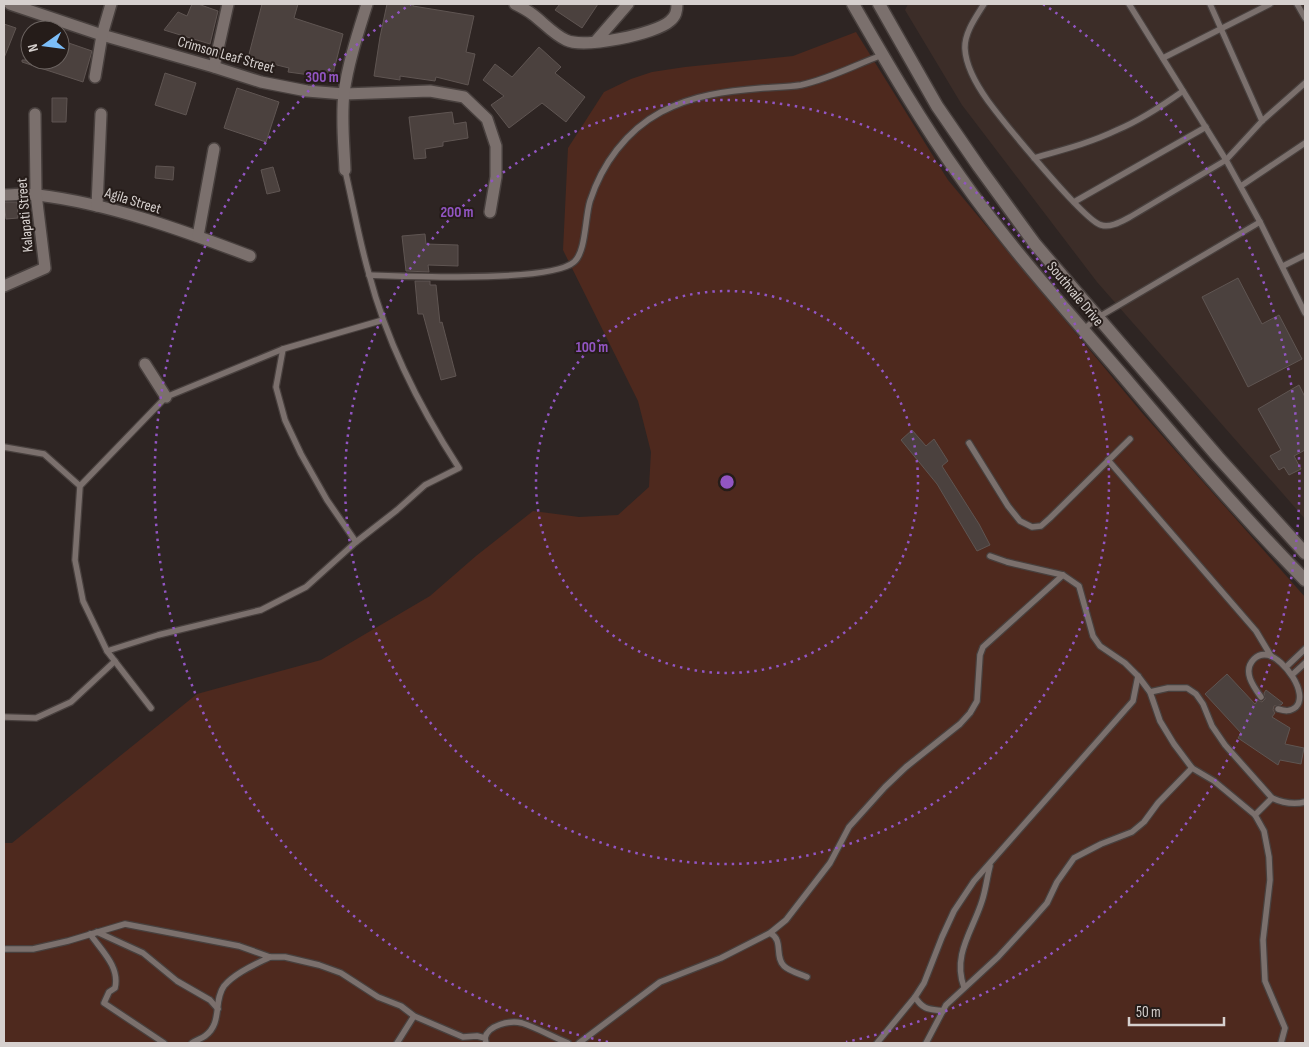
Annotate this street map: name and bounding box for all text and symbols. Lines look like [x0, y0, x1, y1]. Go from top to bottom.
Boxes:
north arrow [20, 20, 70, 70]
street label: Crimson Leaf Street [175, 32, 277, 78]
text: N [24, 42, 42, 54]
text: 300 m [305, 68, 339, 87]
street label: Kalapati Street [12, 177, 38, 253]
street label: Agila Street [102, 183, 164, 219]
text: 200 m [440, 203, 474, 222]
street label: Southvale Drive [1042, 258, 1108, 330]
text: 100 m [576, 338, 608, 357]
centre of rings [718, 473, 736, 491]
scale bar [1129, 994, 1224, 1026]
text: 50 m [1136, 1003, 1161, 1022]

